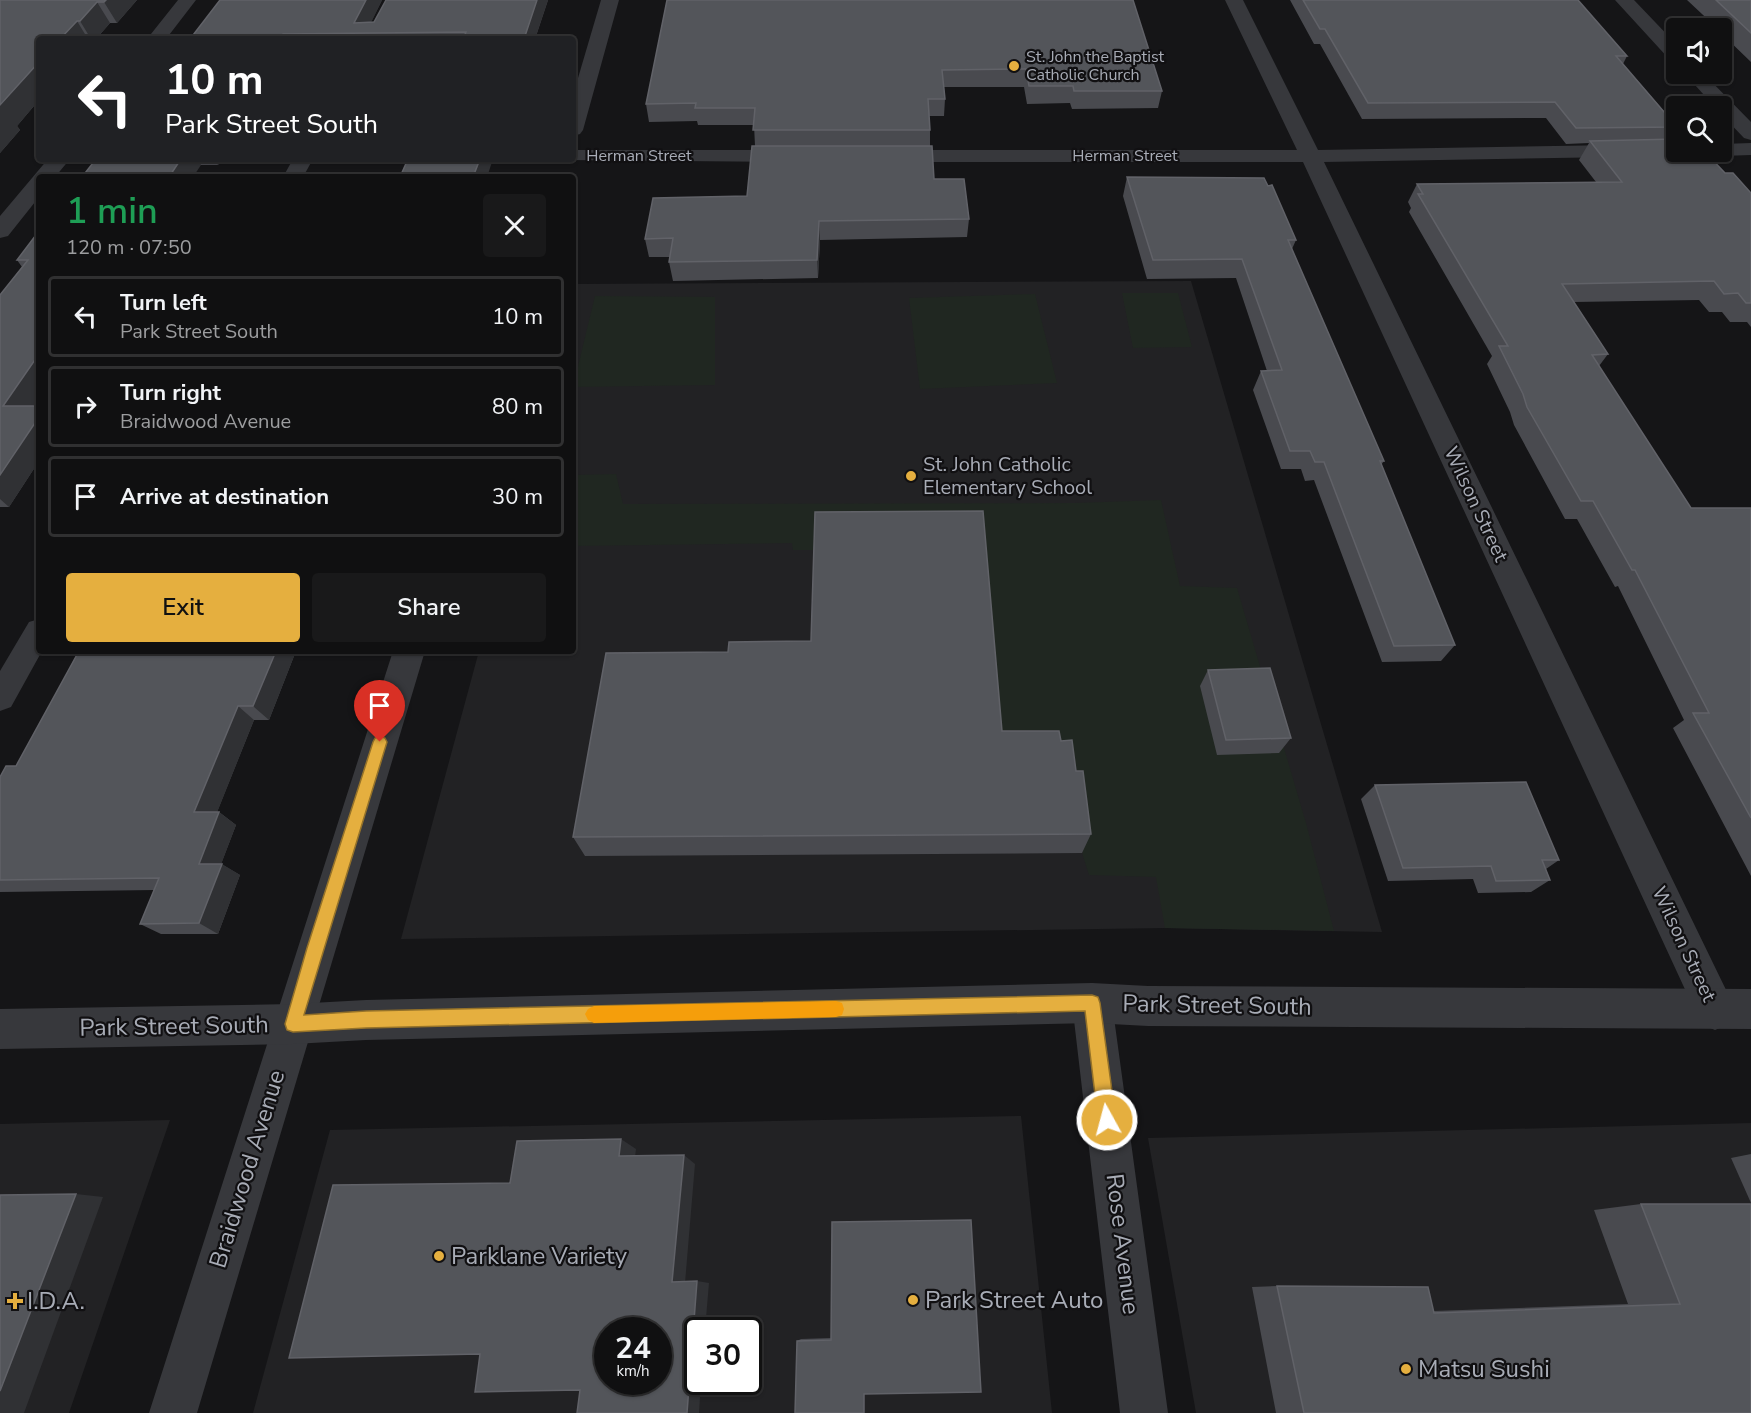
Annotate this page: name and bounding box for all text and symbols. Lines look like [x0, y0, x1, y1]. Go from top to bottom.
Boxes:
map controls [1666, 18, 1732, 162]
button: sound [1666, 18, 1732, 84]
place label: St. John the Baptist Catholic Church [1026, 46, 1165, 86]
text: 10 m [165, 52, 264, 109]
marker: St. John the Baptist Catholic Church [1007, 59, 1021, 73]
icon: left [66, 60, 144, 138]
button: search [1666, 96, 1732, 162]
text: Park Street South [165, 106, 378, 143]
street label: Herman Street [586, 145, 692, 167]
street label: Herman Street [1072, 145, 1178, 167]
text: 1 min [66, 187, 158, 236]
button: close [483, 194, 546, 257]
text: 120 m · 07:50 [66, 234, 192, 261]
text: Turn left [120, 288, 207, 318]
icon: left [69, 300, 102, 333]
text: 10 m [492, 302, 543, 332]
text: Park Street South [120, 318, 278, 345]
text: Turn right [120, 378, 221, 408]
icon: right [69, 390, 102, 423]
text: 80 m [492, 392, 543, 422]
text: Braidwood Avenue [120, 408, 291, 435]
street label: Wilson Street [1437, 442, 1515, 567]
place label: St. John Catholic Elementary School [923, 451, 1092, 501]
marker: St. John Catholic Elementary School [904, 469, 918, 483]
icon: arrive [69, 480, 102, 513]
text: Arrive at destination [120, 482, 329, 512]
text: 30 m [492, 482, 543, 512]
button: Exit [66, 573, 300, 642]
button: Share [312, 573, 546, 642]
pin [354, 680, 405, 742]
icon: arrive [363, 689, 396, 722]
street label: Wilson Street [1645, 882, 1723, 1007]
street label: Park Street South [1122, 987, 1312, 1023]
street label: Park Street South [79, 1008, 269, 1044]
street label: Braidwood Avenue [202, 1066, 292, 1272]
position arrow [1075, 1088, 1139, 1152]
street label: Rose Avenue [1099, 1172, 1147, 1316]
place label: Parklane Variety [451, 1240, 628, 1272]
marker: Parklane Variety [432, 1249, 446, 1263]
place label: Park Street Auto [925, 1284, 1103, 1316]
place label: I.D.A. [27, 1285, 85, 1317]
marker: Park Street Auto [906, 1293, 920, 1307]
marker: I.D.A. [8, 1294, 22, 1308]
speed limit sign: 30 [684, 1317, 762, 1395]
text: 24 [615, 1328, 651, 1369]
place label: Matsu Sushi [1418, 1353, 1550, 1385]
text: km/h [616, 1361, 650, 1381]
marker: Matsu Sushi [1399, 1362, 1413, 1376]

